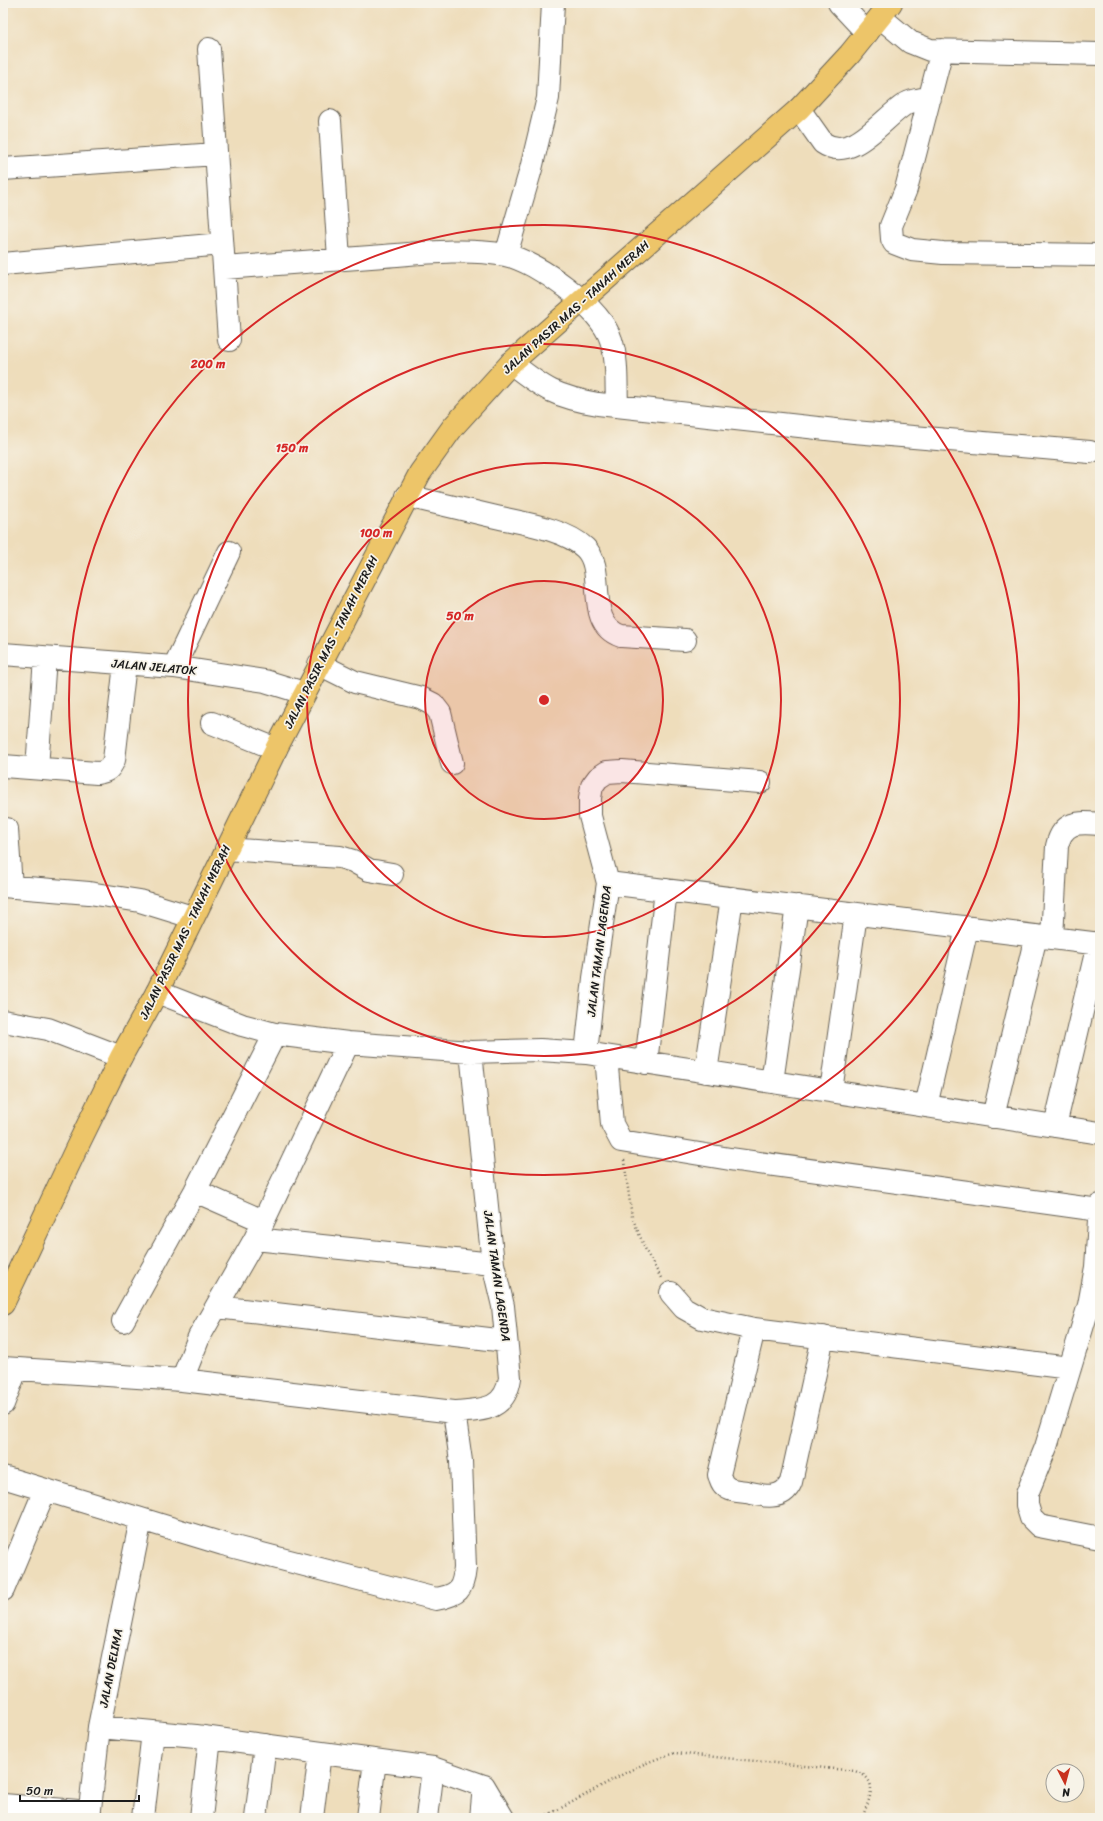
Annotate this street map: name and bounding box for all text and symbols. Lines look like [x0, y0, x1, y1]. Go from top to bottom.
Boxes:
street label: JALAN PASIR MAS - TANAH MERAH [497, 234, 655, 380]
text: 200 m [190, 353, 226, 375]
text: 150 m [276, 437, 309, 459]
text: 100 m [360, 522, 393, 544]
street label: JALAN PASIR MAS - TANAH MERAH [277, 551, 385, 733]
text: 50 m [446, 605, 474, 627]
street label: JALAN JELATOK [110, 652, 198, 682]
centre of rings [537, 693, 551, 707]
street label: JALAN PASIR MAS - TANAH MERAH [133, 840, 237, 1024]
street label: JALAN TAMAN LAGENDA [580, 884, 618, 1019]
street label: JALAN TAMAN LAGENDA [477, 1208, 517, 1343]
street label: JALAN DELIMA [92, 1626, 129, 1710]
north arrow [1045, 1763, 1085, 1803]
scale bar [20, 1777, 139, 1803]
text: 50 m [26, 1780, 53, 1802]
text: N [1061, 1782, 1072, 1802]

